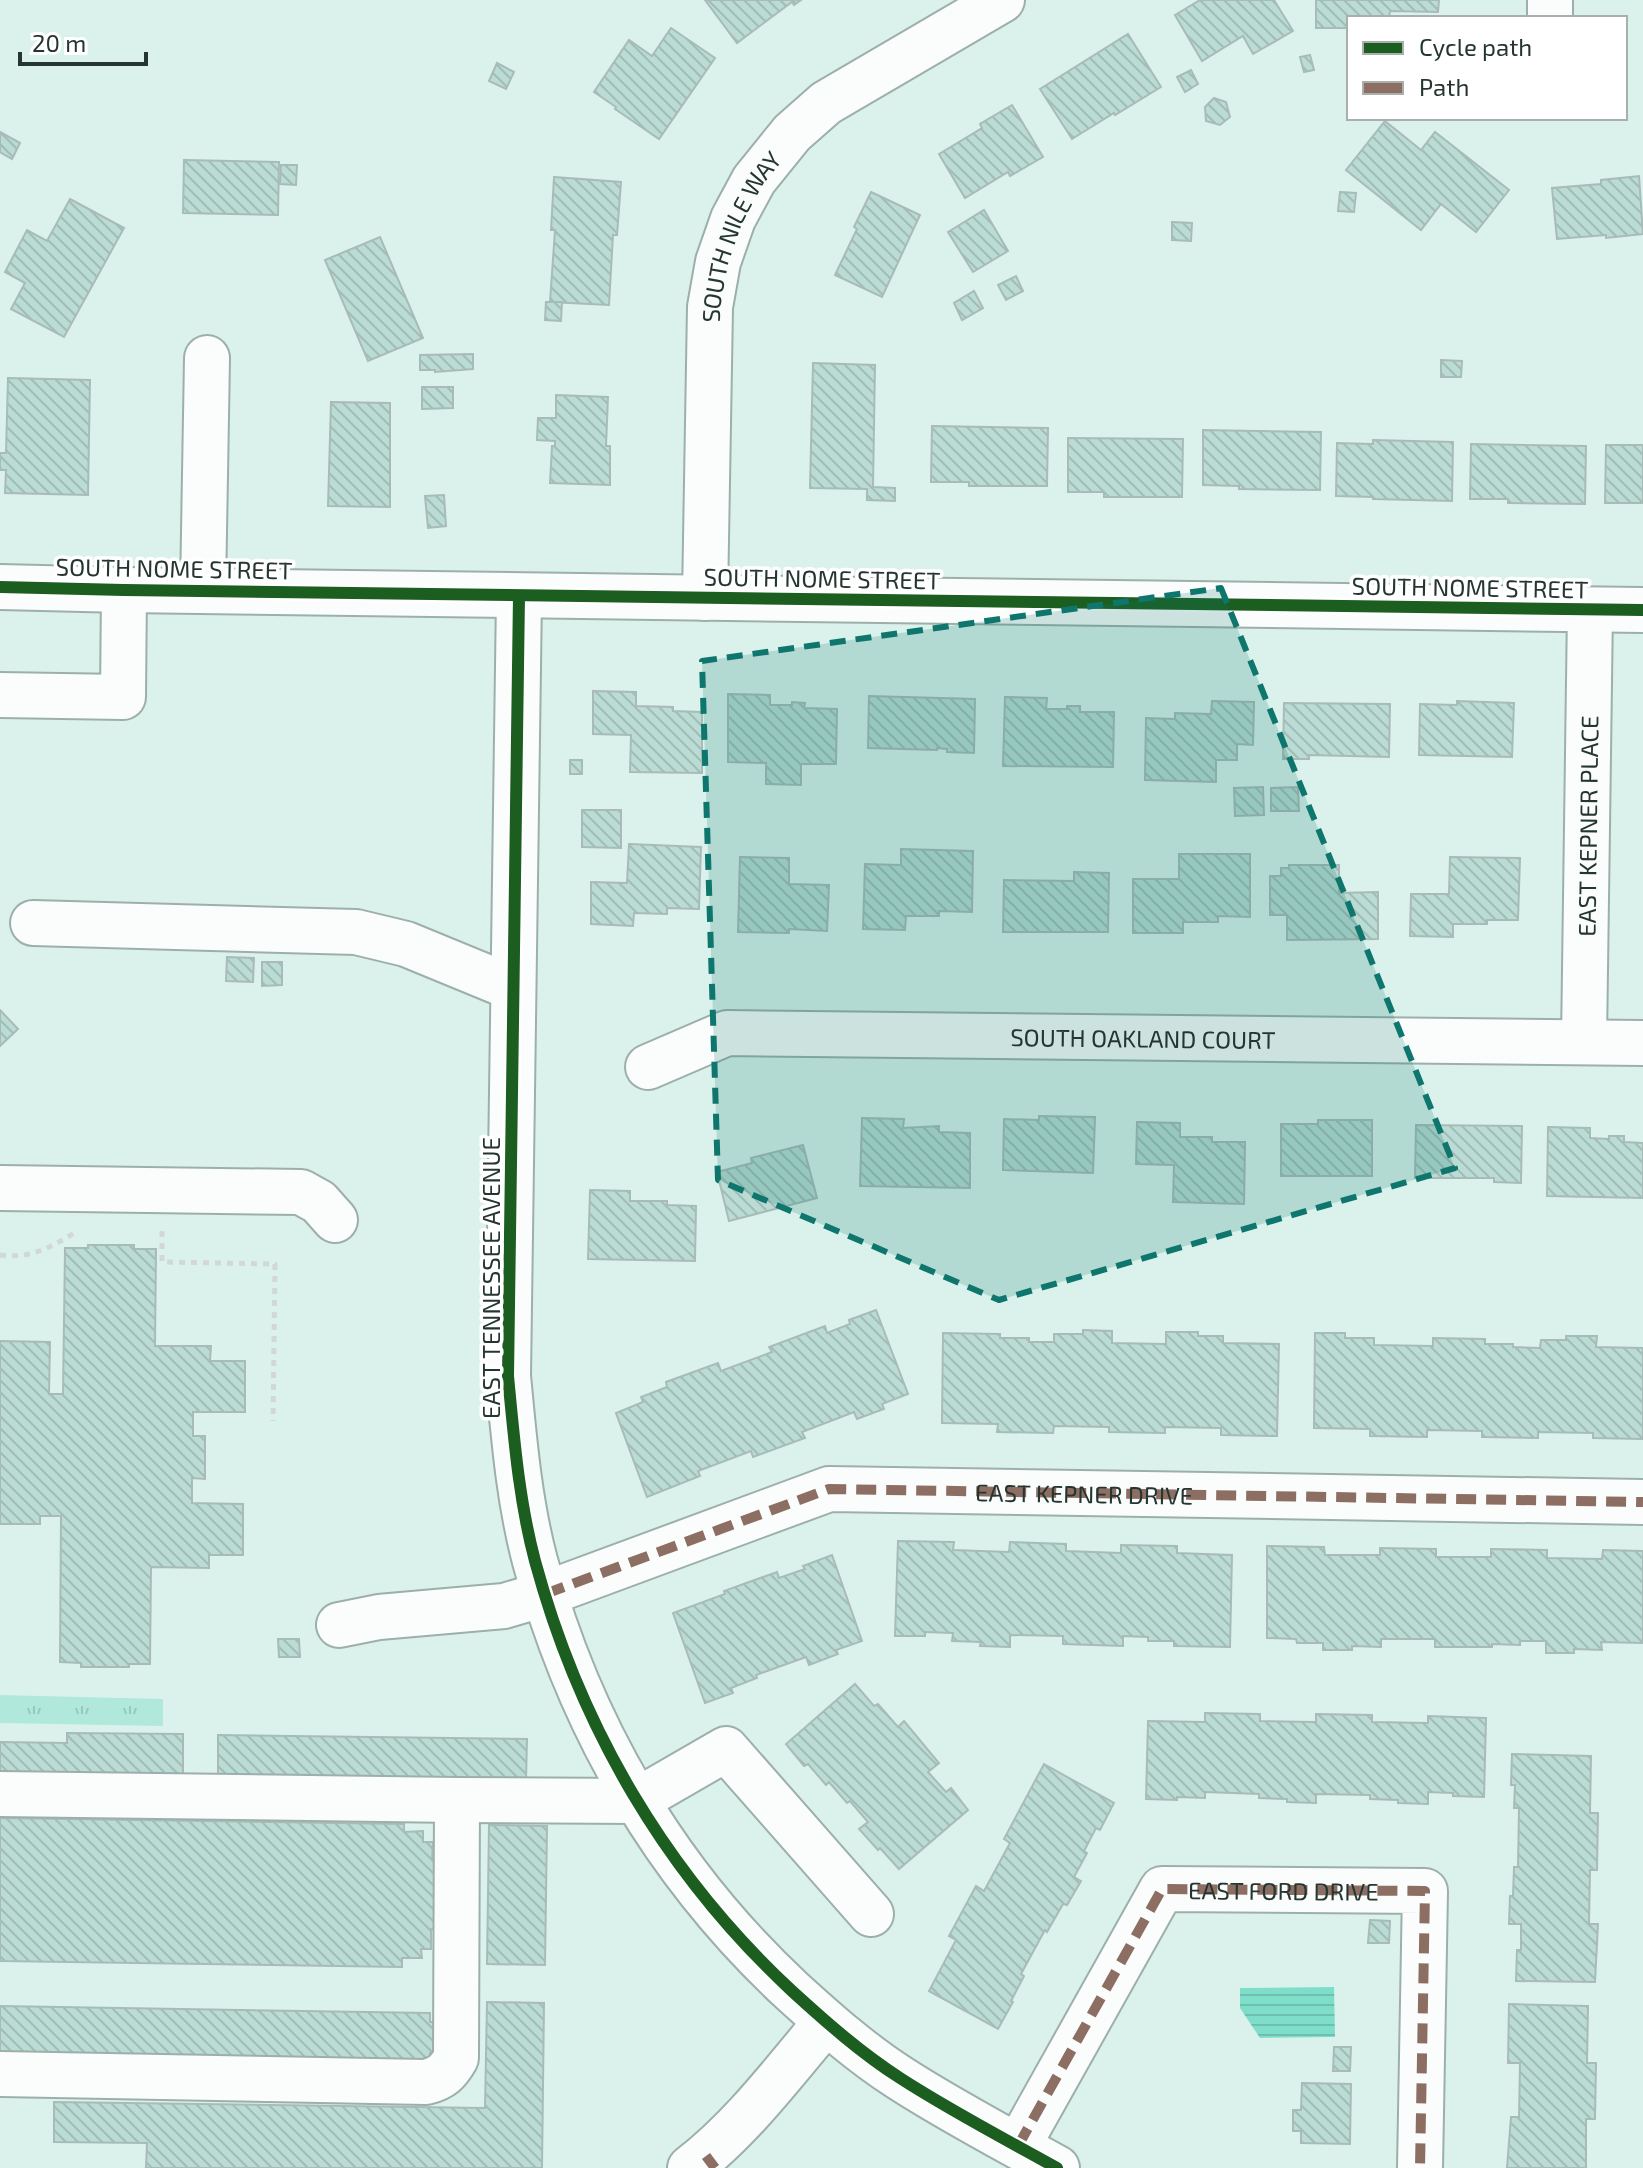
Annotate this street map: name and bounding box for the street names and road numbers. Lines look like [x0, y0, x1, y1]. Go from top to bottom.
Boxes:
street label: SOUTH NILE WAY [695, 144, 787, 323]
street label: SOUTH NOME STREET [55, 551, 293, 585]
street label: SOUTH NOME STREET [703, 561, 941, 595]
street label: SOUTH NOME STREET [1351, 570, 1589, 604]
street label: EAST KEPNER PLACE [1571, 715, 1603, 937]
street label: SOUTH OAKLAND COURT [1010, 1022, 1276, 1053]
street label: EAST TENNESSEE AVENUE [476, 1137, 505, 1419]
street label: EAST KEPNER DRIVE [975, 1477, 1193, 1509]
street label: EAST FORD DRIVE [1188, 1875, 1379, 1905]

